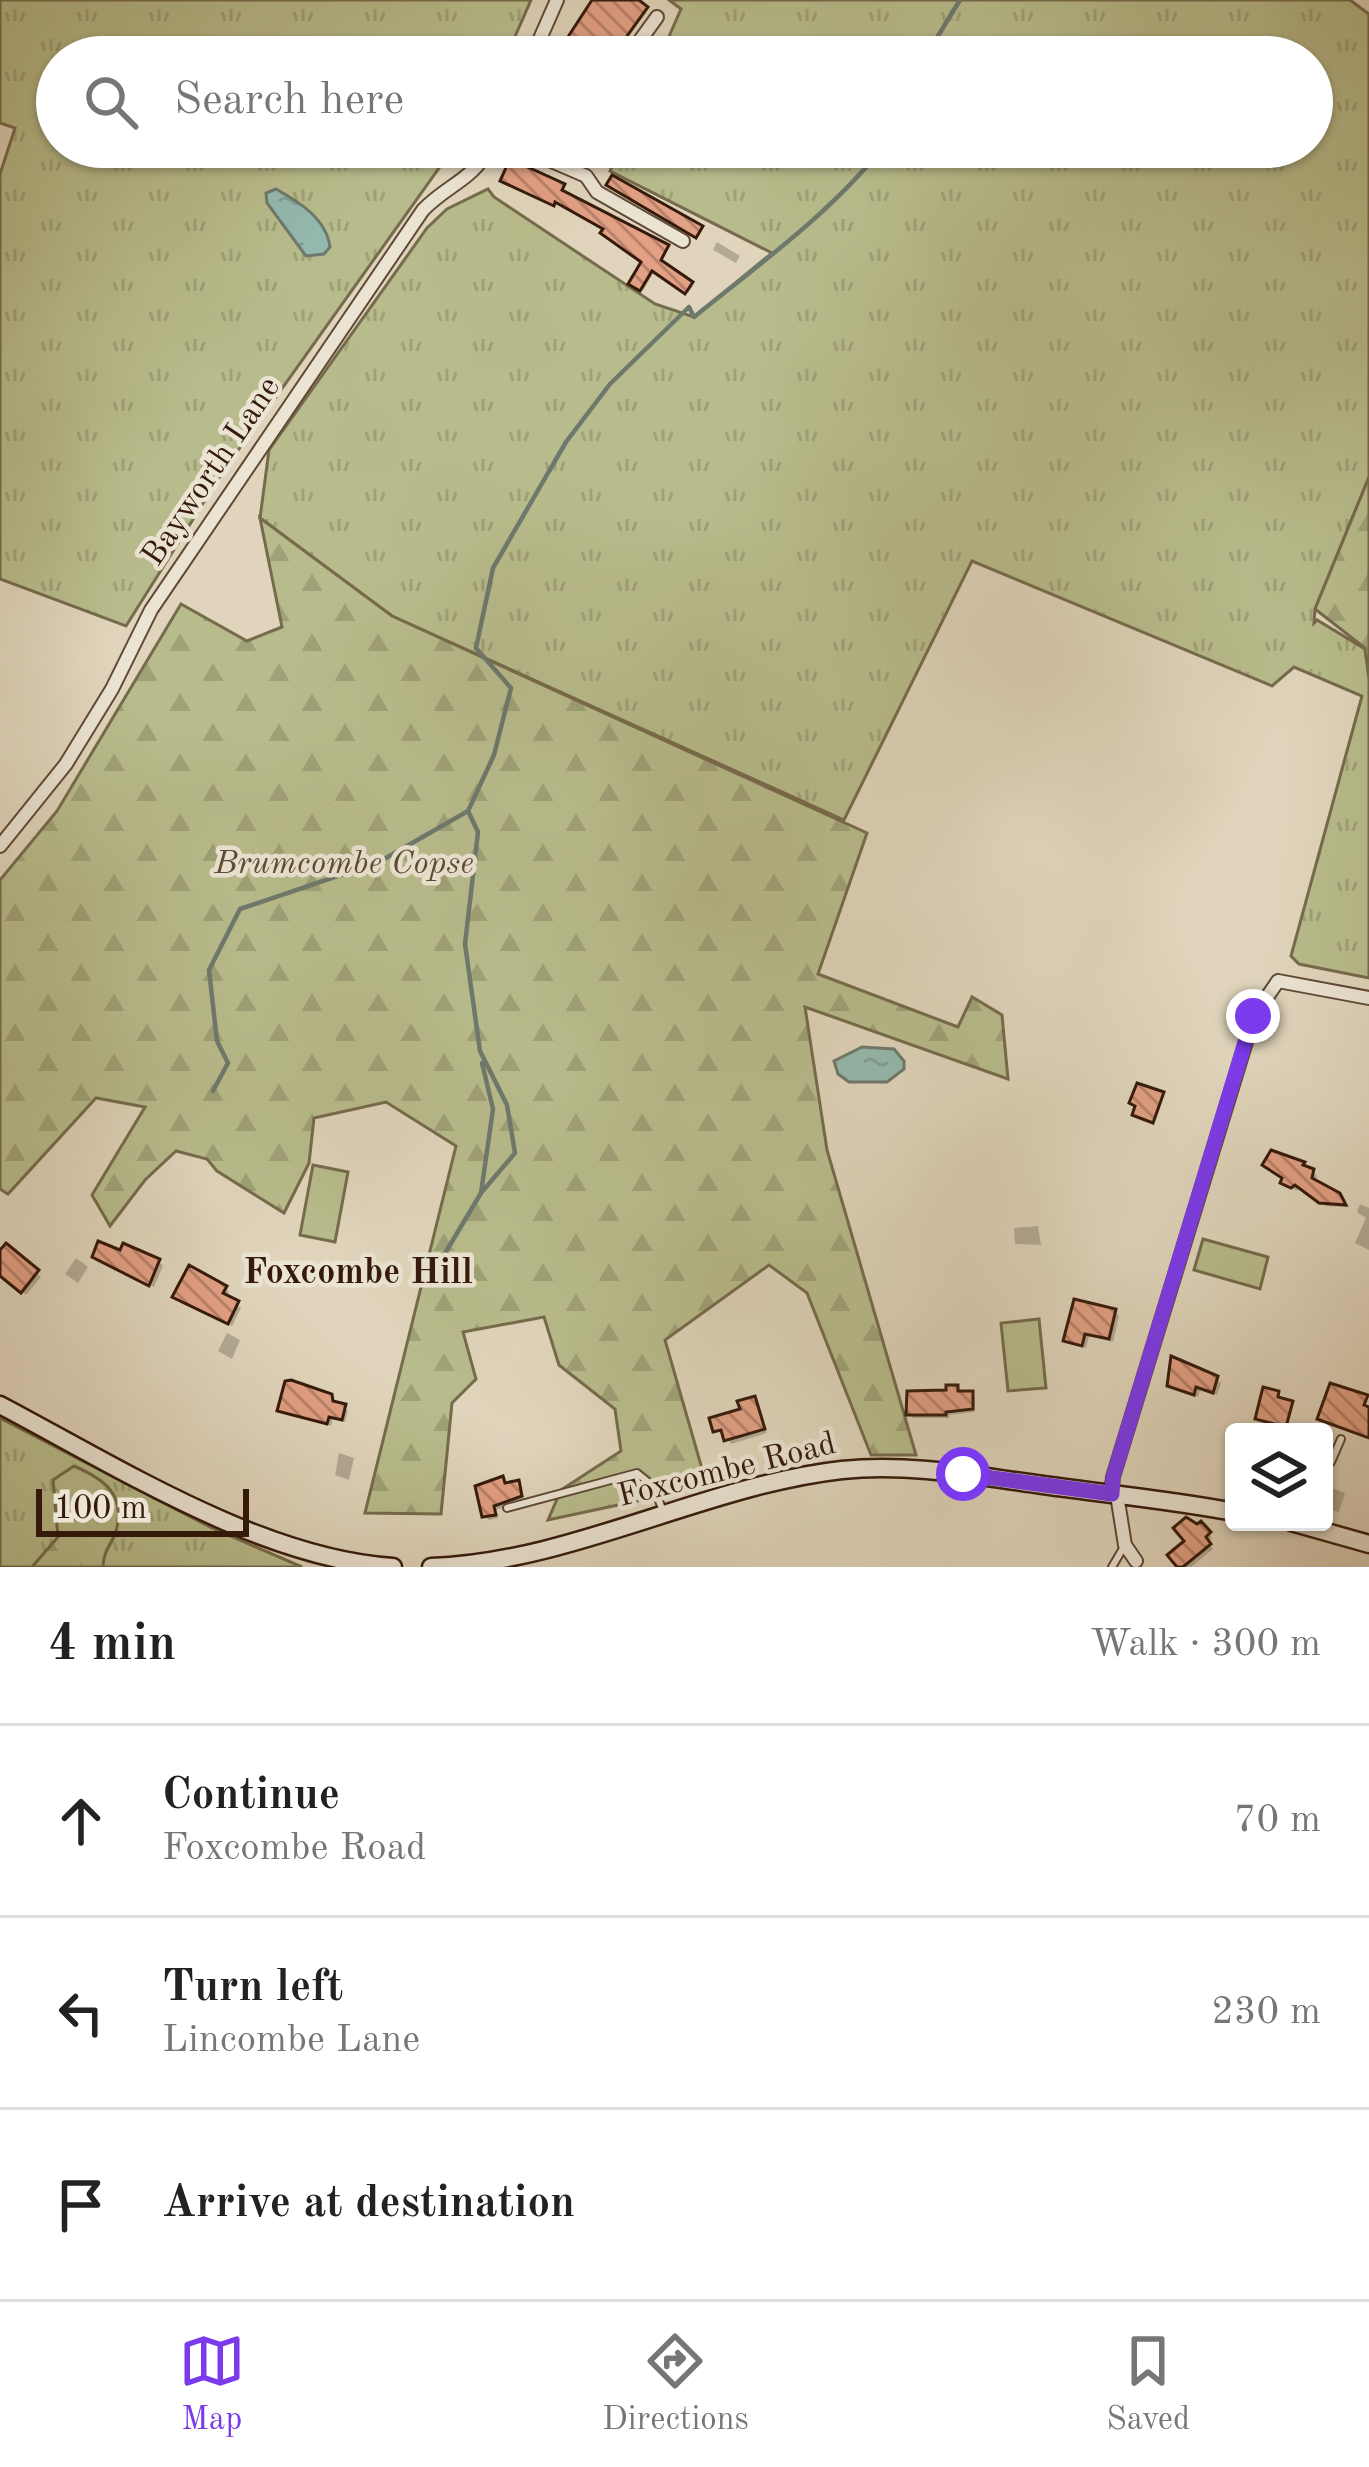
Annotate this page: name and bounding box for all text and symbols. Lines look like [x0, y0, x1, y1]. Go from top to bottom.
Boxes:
search box [36, 36, 1333, 168]
icon: search [78, 69, 144, 135]
text: Search here [174, 79, 404, 124]
street label: Bayworth Lane [137, 372, 287, 572]
park label: Brumcombe Copse [213, 848, 474, 881]
route end [1226, 989, 1280, 1043]
district label: Foxcombe Hill [243, 1256, 473, 1292]
map controls [1225, 1423, 1333, 1531]
button: layers [1225, 1423, 1333, 1531]
street label: Foxcombe Road [614, 1428, 840, 1514]
route start [936, 1447, 990, 1501]
scale bar [36, 1483, 249, 1536]
text: 100 m [54, 1493, 147, 1526]
text: 4 min [48, 1620, 176, 1671]
text: Walk · 300 m [1090, 1625, 1321, 1664]
text: Continue [162, 1774, 340, 1819]
icon: ahead [48, 1788, 114, 1854]
text: 70 m [1234, 1801, 1321, 1840]
text: Foxcombe Road [162, 1829, 426, 1868]
text: Turn left [162, 1966, 343, 2011]
icon: left [48, 1980, 114, 2046]
text: 230 m [1211, 1993, 1321, 2032]
text: Lincombe Lane [162, 2021, 420, 2060]
icon: arrive [48, 2172, 114, 2238]
text: Arrive at destination [162, 2182, 575, 2227]
tab: Map [179, 2328, 245, 2441]
tab: Directions [602, 2328, 749, 2441]
tab: Saved [1106, 2328, 1190, 2441]

